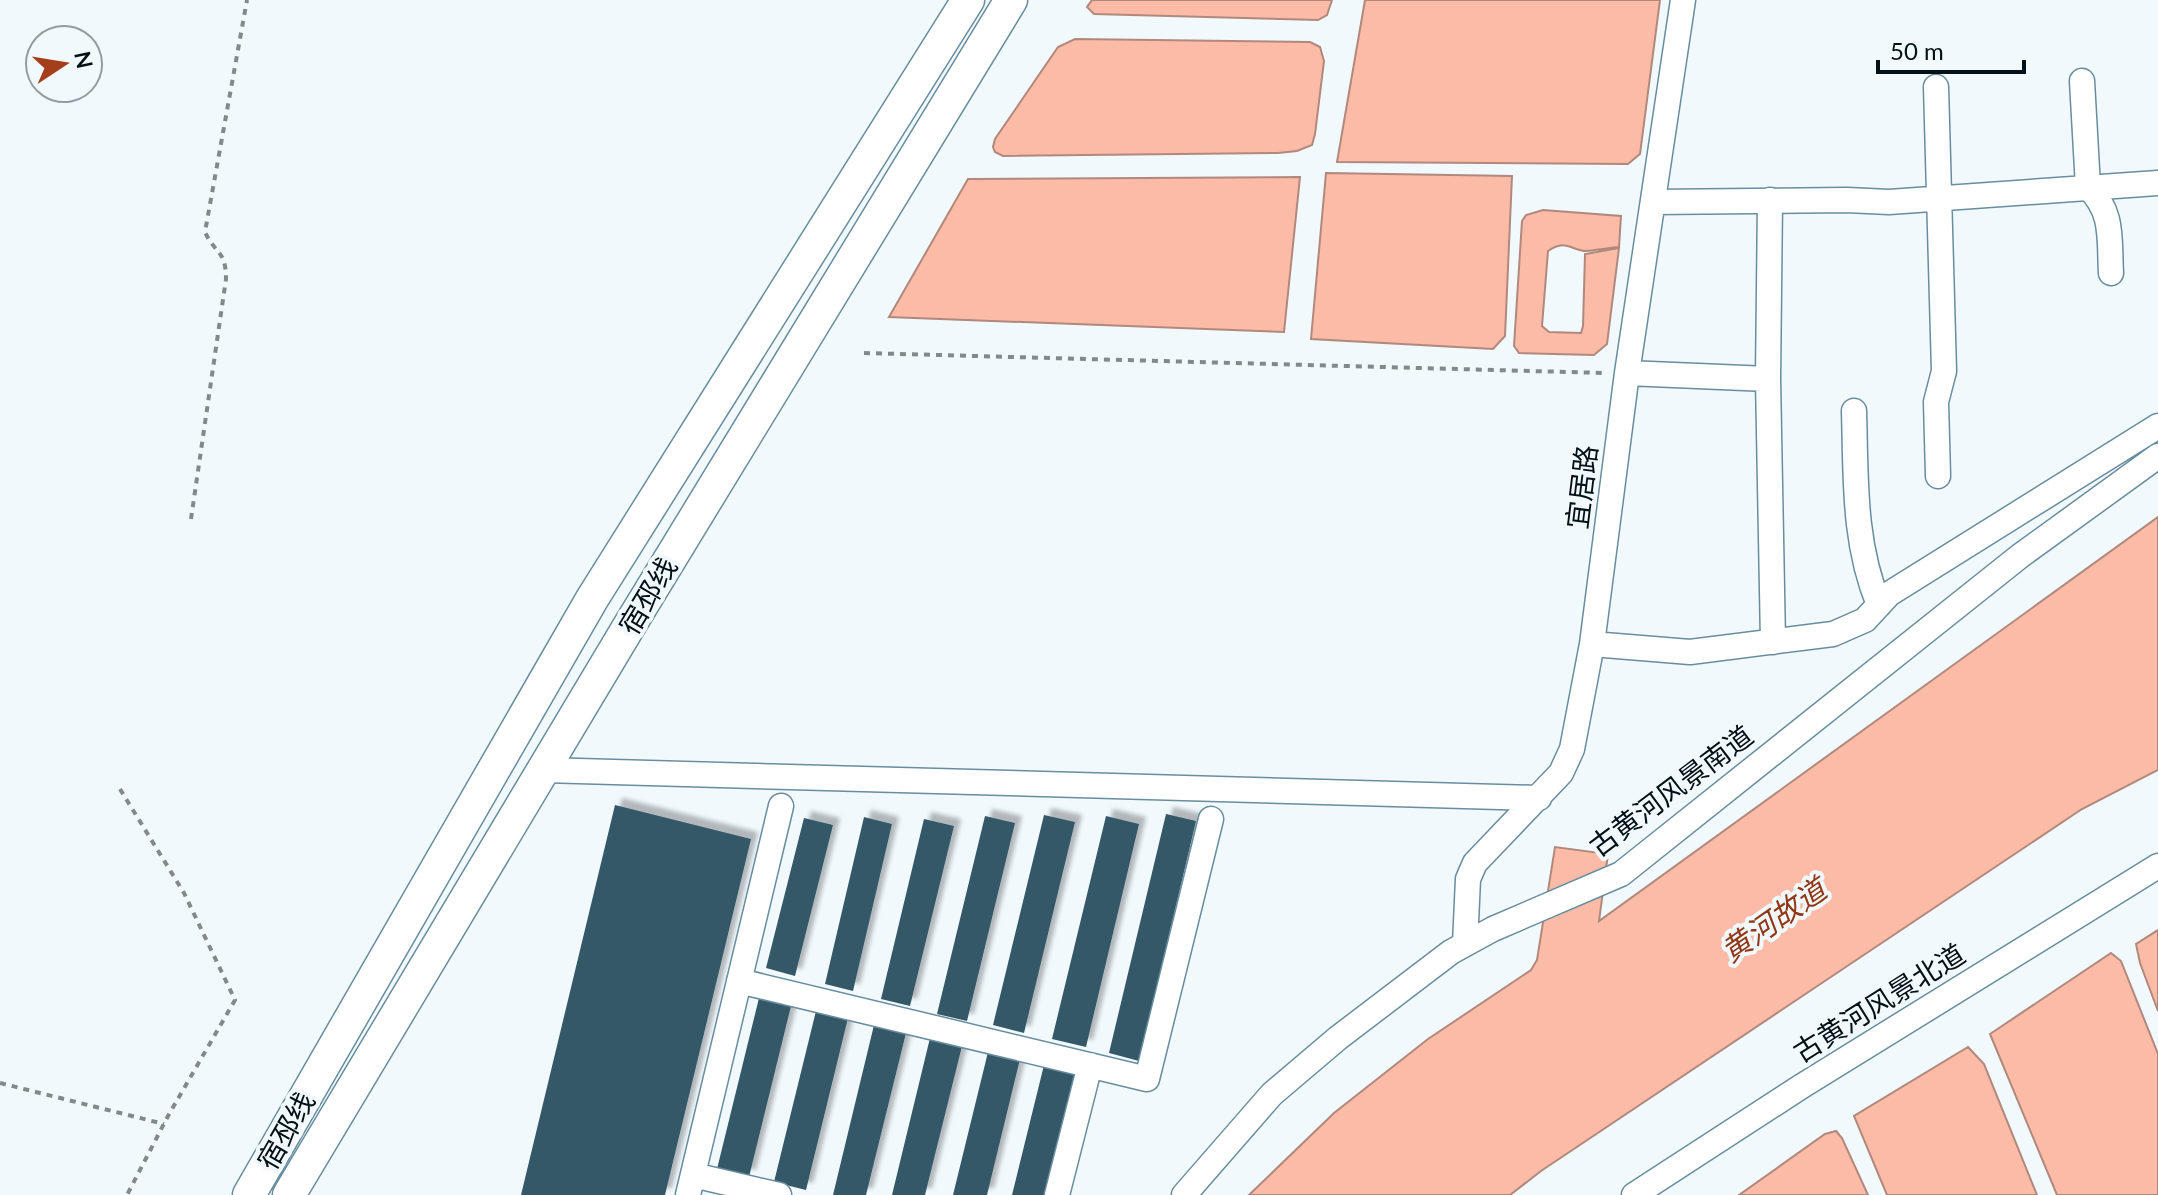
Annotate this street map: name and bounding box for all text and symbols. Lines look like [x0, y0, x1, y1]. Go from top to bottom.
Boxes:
north arrow [24, 24, 104, 104]
scale bar [1878, 24, 2024, 74]
text: 50 m [1890, 36, 1944, 65]
text: N [69, 49, 99, 71]
street label: 宜居路 [1559, 443, 1603, 531]
street label: 宿邳线 [611, 551, 683, 640]
street label: 古黄河风景南道 [1582, 718, 1759, 863]
water label: 黄河故道 [1713, 868, 1836, 969]
street label: 古黄河风景北道 [1786, 936, 1971, 1069]
street label: 宿邳线 [249, 1086, 321, 1175]

